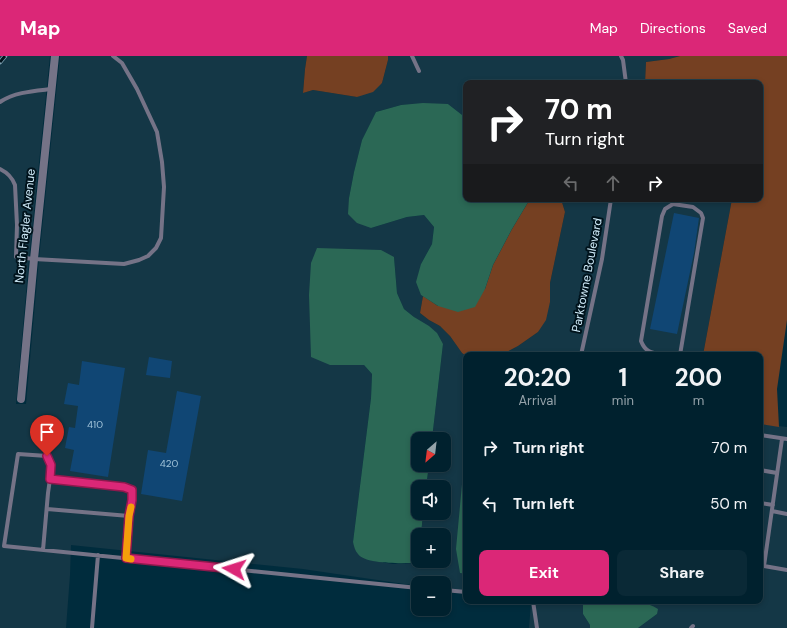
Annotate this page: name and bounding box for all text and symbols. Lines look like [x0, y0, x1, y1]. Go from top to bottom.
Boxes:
text: Map [20, 16, 60, 41]
text: Map [590, 19, 618, 37]
text: Directions [640, 19, 706, 37]
text: Saved [728, 19, 767, 37]
text: 70 m [545, 91, 613, 128]
icon: right [479, 96, 531, 148]
text: Turn right [545, 127, 625, 151]
street label: North Flagler Avenue [11, 168, 39, 284]
icon: left [560, 172, 582, 194]
icon: ahead [602, 172, 624, 194]
icon: right [644, 172, 666, 194]
street label: Parktowne Boulevard [568, 217, 606, 333]
text: 20:20 [504, 362, 571, 393]
text: 1 [619, 362, 627, 393]
text: 200 [675, 362, 722, 393]
text: Arrival [518, 392, 556, 409]
text: min [612, 392, 634, 409]
text: m [693, 392, 704, 409]
pin [30, 415, 64, 456]
house number: 410 [87, 418, 103, 431]
icon: arrive [36, 421, 58, 443]
north arrow [411, 432, 451, 472]
map controls [411, 432, 451, 616]
icon: right [479, 437, 501, 459]
text: Turn right [513, 438, 584, 458]
text: 70 m [712, 438, 747, 458]
house number: 420 [160, 457, 178, 470]
button: sound [411, 480, 451, 520]
icon: left [479, 493, 501, 515]
text: Turn left [513, 494, 574, 514]
text: 50 m [710, 494, 747, 514]
button: + [411, 528, 451, 568]
position arrow [213, 548, 255, 590]
button: Exit [479, 550, 609, 596]
button: Share [617, 550, 747, 596]
button: − [411, 576, 451, 616]

